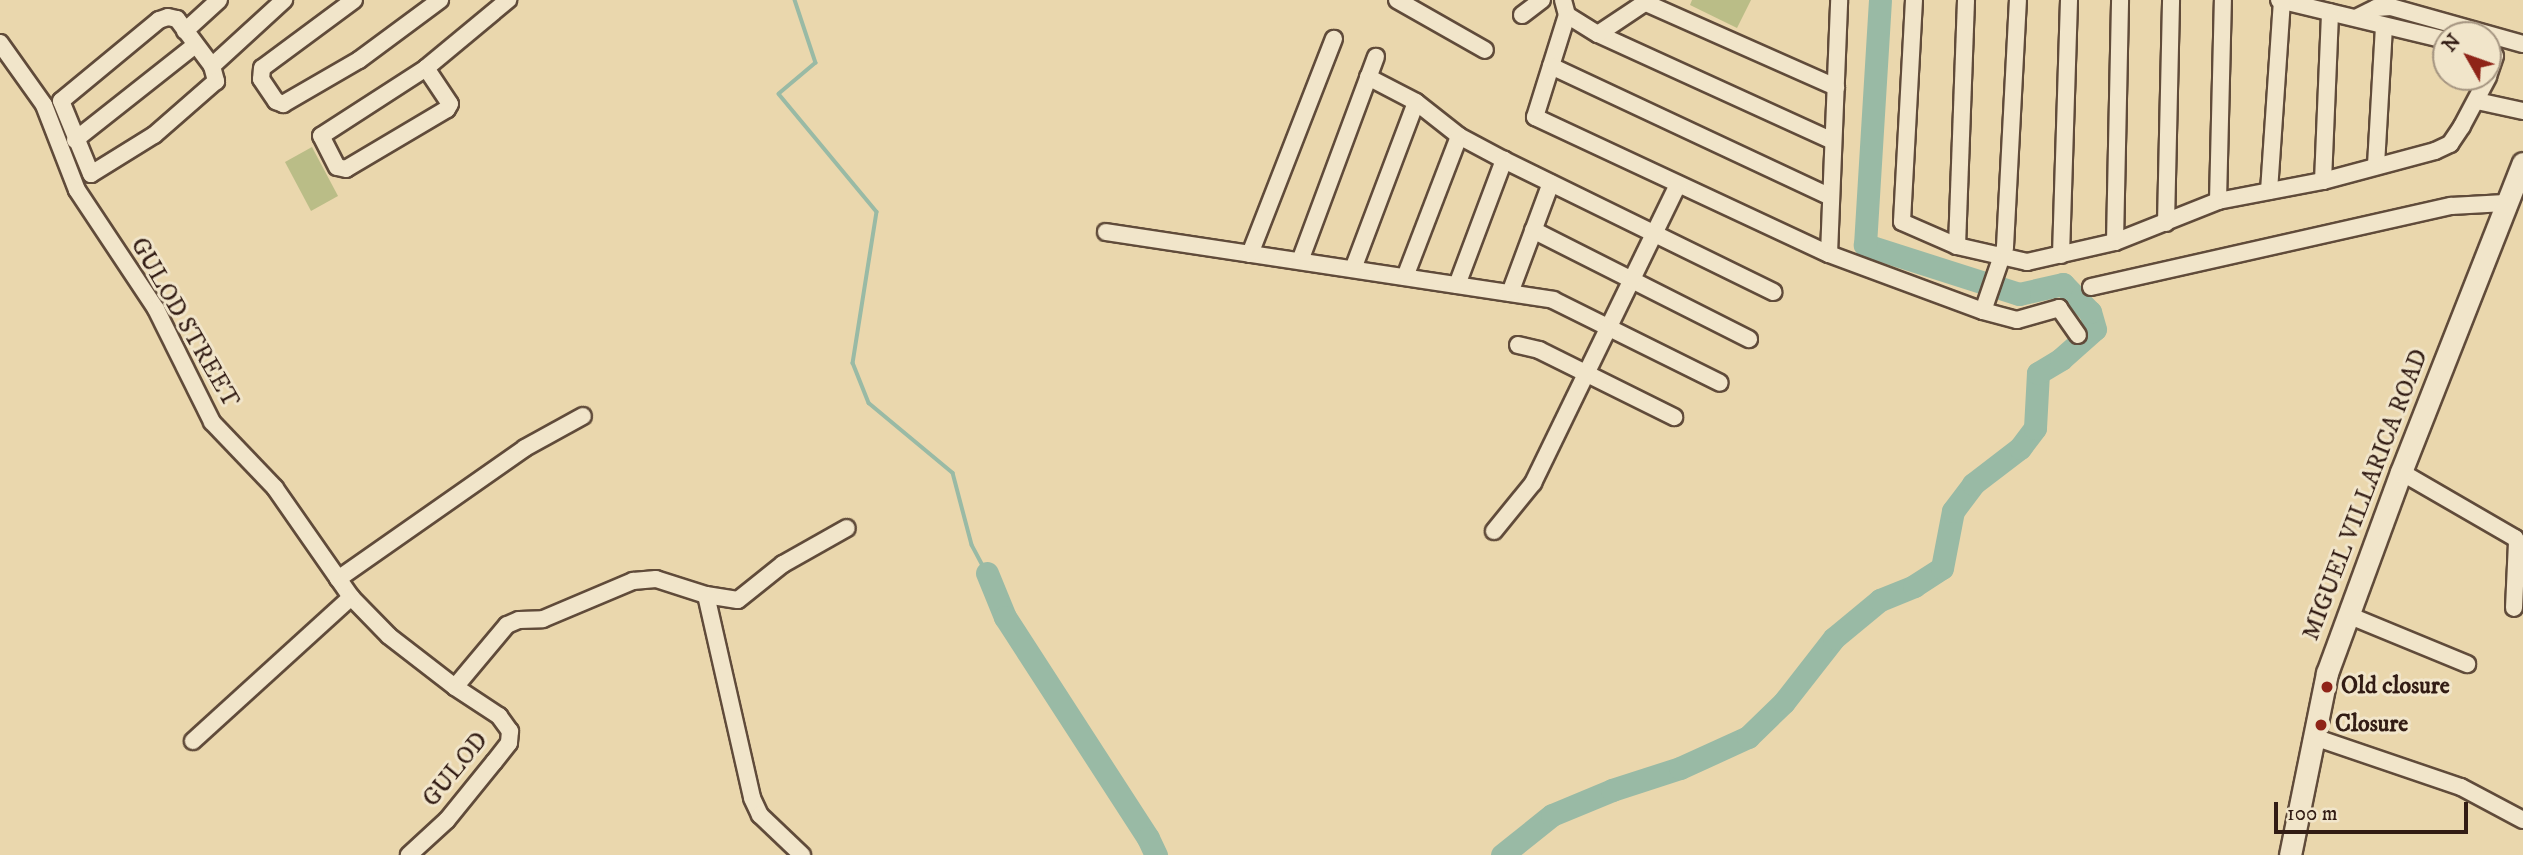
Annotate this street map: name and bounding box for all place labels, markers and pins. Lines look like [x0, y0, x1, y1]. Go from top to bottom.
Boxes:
place label: Old closure [2341, 673, 2450, 701]
marker: Old closure [2319, 679, 2335, 695]
place label: Closure [2335, 711, 2408, 739]
marker: Closure [2313, 717, 2329, 733]

